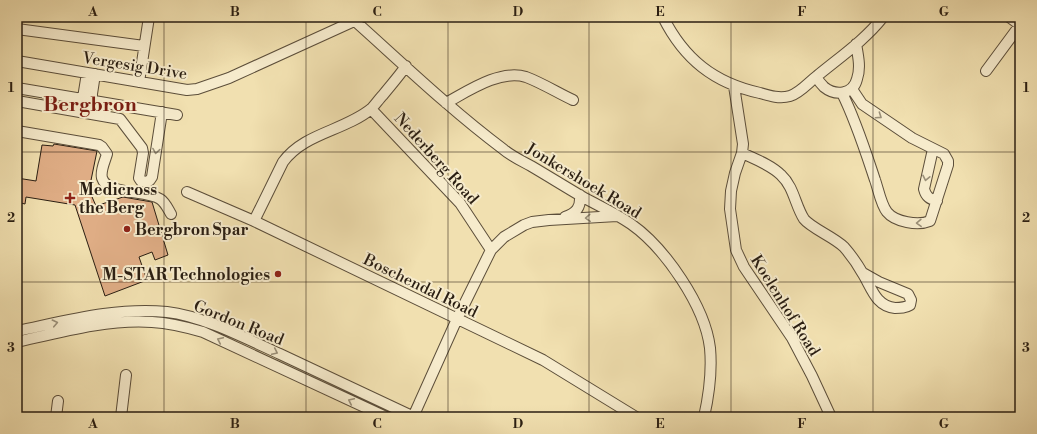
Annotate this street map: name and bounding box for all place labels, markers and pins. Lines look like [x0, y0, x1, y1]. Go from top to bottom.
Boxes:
place label: Medicross the Berg [79, 180, 157, 218]
marker: Medicross the Berg [64, 192, 76, 204]
place label: Bergbron Spar [135, 220, 249, 240]
marker: Bergbron Spar [122, 224, 132, 234]
place label: M-STAR Technologies [102, 265, 270, 285]
marker: M-STAR Technologies [273, 269, 283, 279]

